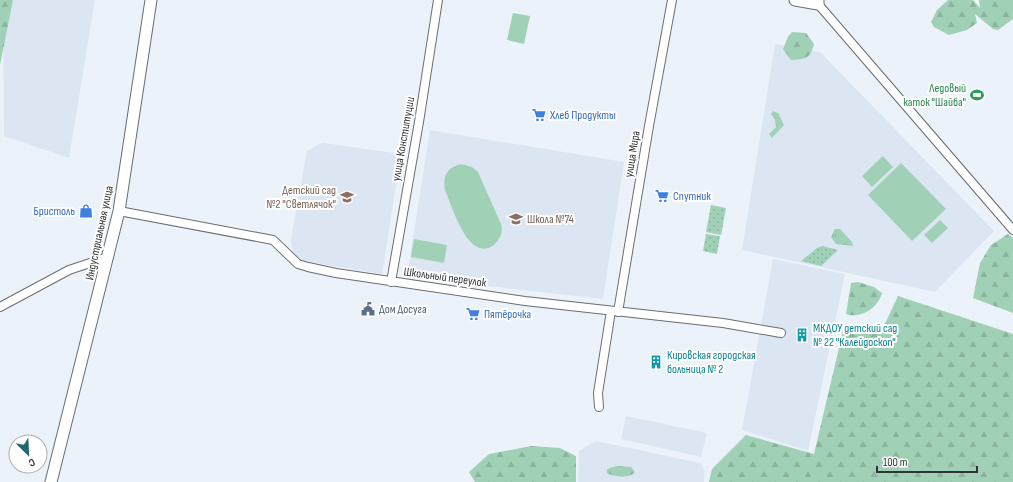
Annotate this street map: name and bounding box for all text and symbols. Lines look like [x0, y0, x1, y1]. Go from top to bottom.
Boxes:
place label: Ледовый каток "Шайба" [903, 81, 966, 110]
sports icon: Ледовый каток "Шайба" [969, 87, 985, 103]
street label: улица Конституции [389, 96, 418, 182]
supermarket icon: Хлеб Продукты [531, 107, 547, 123]
place label: Хлеб Продукты [549, 108, 616, 123]
street label: улица Мира [621, 129, 644, 178]
place label: Детский сад №2 "Светлячок" [267, 183, 336, 212]
street label: Индустриальная улица [82, 184, 117, 282]
supermarket icon: Спутник [654, 188, 670, 204]
school or university icon: Детский сад №2 "Светлячок" [339, 189, 355, 205]
place label: Спутник [673, 189, 711, 204]
shop icon: Бристоль [78, 203, 94, 219]
place label: Бристоль [33, 204, 75, 219]
school or university icon: Школа №74 [508, 211, 524, 227]
place label: Школа №74 [527, 212, 574, 227]
street label: Школьный переулок [403, 264, 488, 291]
public building icon: Дом Досуга [360, 301, 376, 317]
place label: Дом Досуга [379, 302, 427, 317]
supermarket icon: Пятёрочка [465, 306, 481, 322]
place label: Пятёрочка [484, 307, 532, 322]
place label: МКДОУ детский сад № 22 "Калейдоскоп" [813, 321, 897, 350]
building icon: МКДОУ детский сад № 22 "Калейдоскоп" [794, 327, 810, 343]
place label: Кировская городская больница № 2 [667, 348, 756, 377]
building icon: Кировская городская больница № 2 [648, 354, 664, 370]
north arrow [8, 434, 48, 474]
scale bar [877, 448, 977, 474]
text: 100 m [883, 455, 908, 470]
text: С [26, 456, 37, 470]

